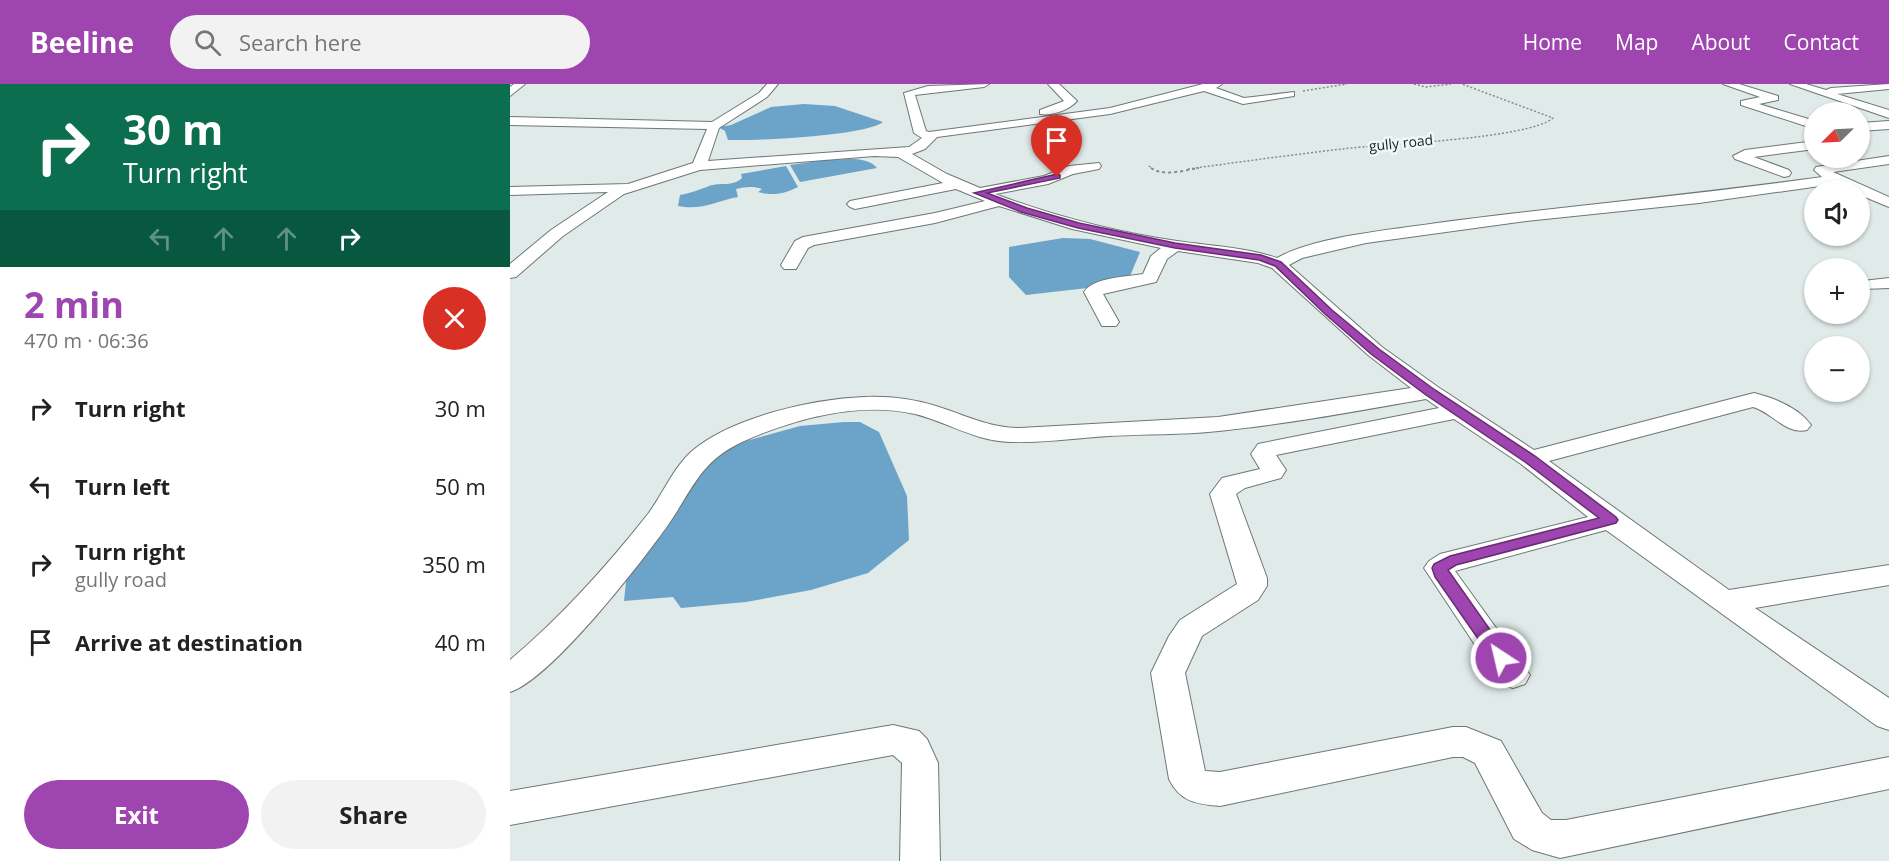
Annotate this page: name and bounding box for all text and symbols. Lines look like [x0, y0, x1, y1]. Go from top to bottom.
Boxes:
search box [170, 15, 590, 69]
text: Beeline [30, 23, 134, 61]
icon: search [191, 26, 224, 59]
text: Search here [239, 27, 362, 57]
text: Home [1523, 28, 1582, 56]
text: Map [1615, 28, 1658, 56]
text: About [1691, 28, 1751, 56]
text: Contact [1784, 28, 1859, 56]
text: 30 m [123, 100, 223, 157]
north arrow [1804, 102, 1870, 168]
map controls [1804, 102, 1870, 402]
icon: right [24, 108, 102, 186]
pin [1031, 115, 1082, 177]
icon: arrive [1040, 124, 1073, 157]
street label: gully road [1368, 130, 1434, 155]
text: Turn right [123, 154, 248, 191]
button: sound [1804, 180, 1870, 246]
icon: left [144, 222, 177, 255]
icon: ahead [207, 222, 240, 255]
icon: ahead [270, 222, 303, 255]
icon: right [333, 222, 366, 255]
button: + [1804, 258, 1870, 324]
text: 2 min [24, 280, 124, 329]
button: close [423, 287, 486, 350]
text: 470 m · 06:36 [24, 327, 149, 354]
button: − [1804, 336, 1870, 402]
icon: right [24, 392, 57, 425]
text: Turn right [75, 393, 186, 423]
text: 30 m [435, 393, 486, 423]
icon: left [24, 470, 57, 503]
text: Turn left [75, 471, 170, 501]
text: 50 m [435, 471, 486, 501]
text: Turn right [75, 536, 186, 566]
icon: right [24, 548, 57, 581]
text: 350 m [422, 549, 486, 579]
text: gully road [75, 566, 167, 593]
icon: arrive [24, 626, 57, 659]
position arrow [1469, 626, 1533, 690]
text: Arrive at destination [75, 627, 303, 657]
text: 40 m [435, 627, 486, 657]
button: Exit [24, 780, 249, 849]
button: Share [261, 780, 486, 849]

